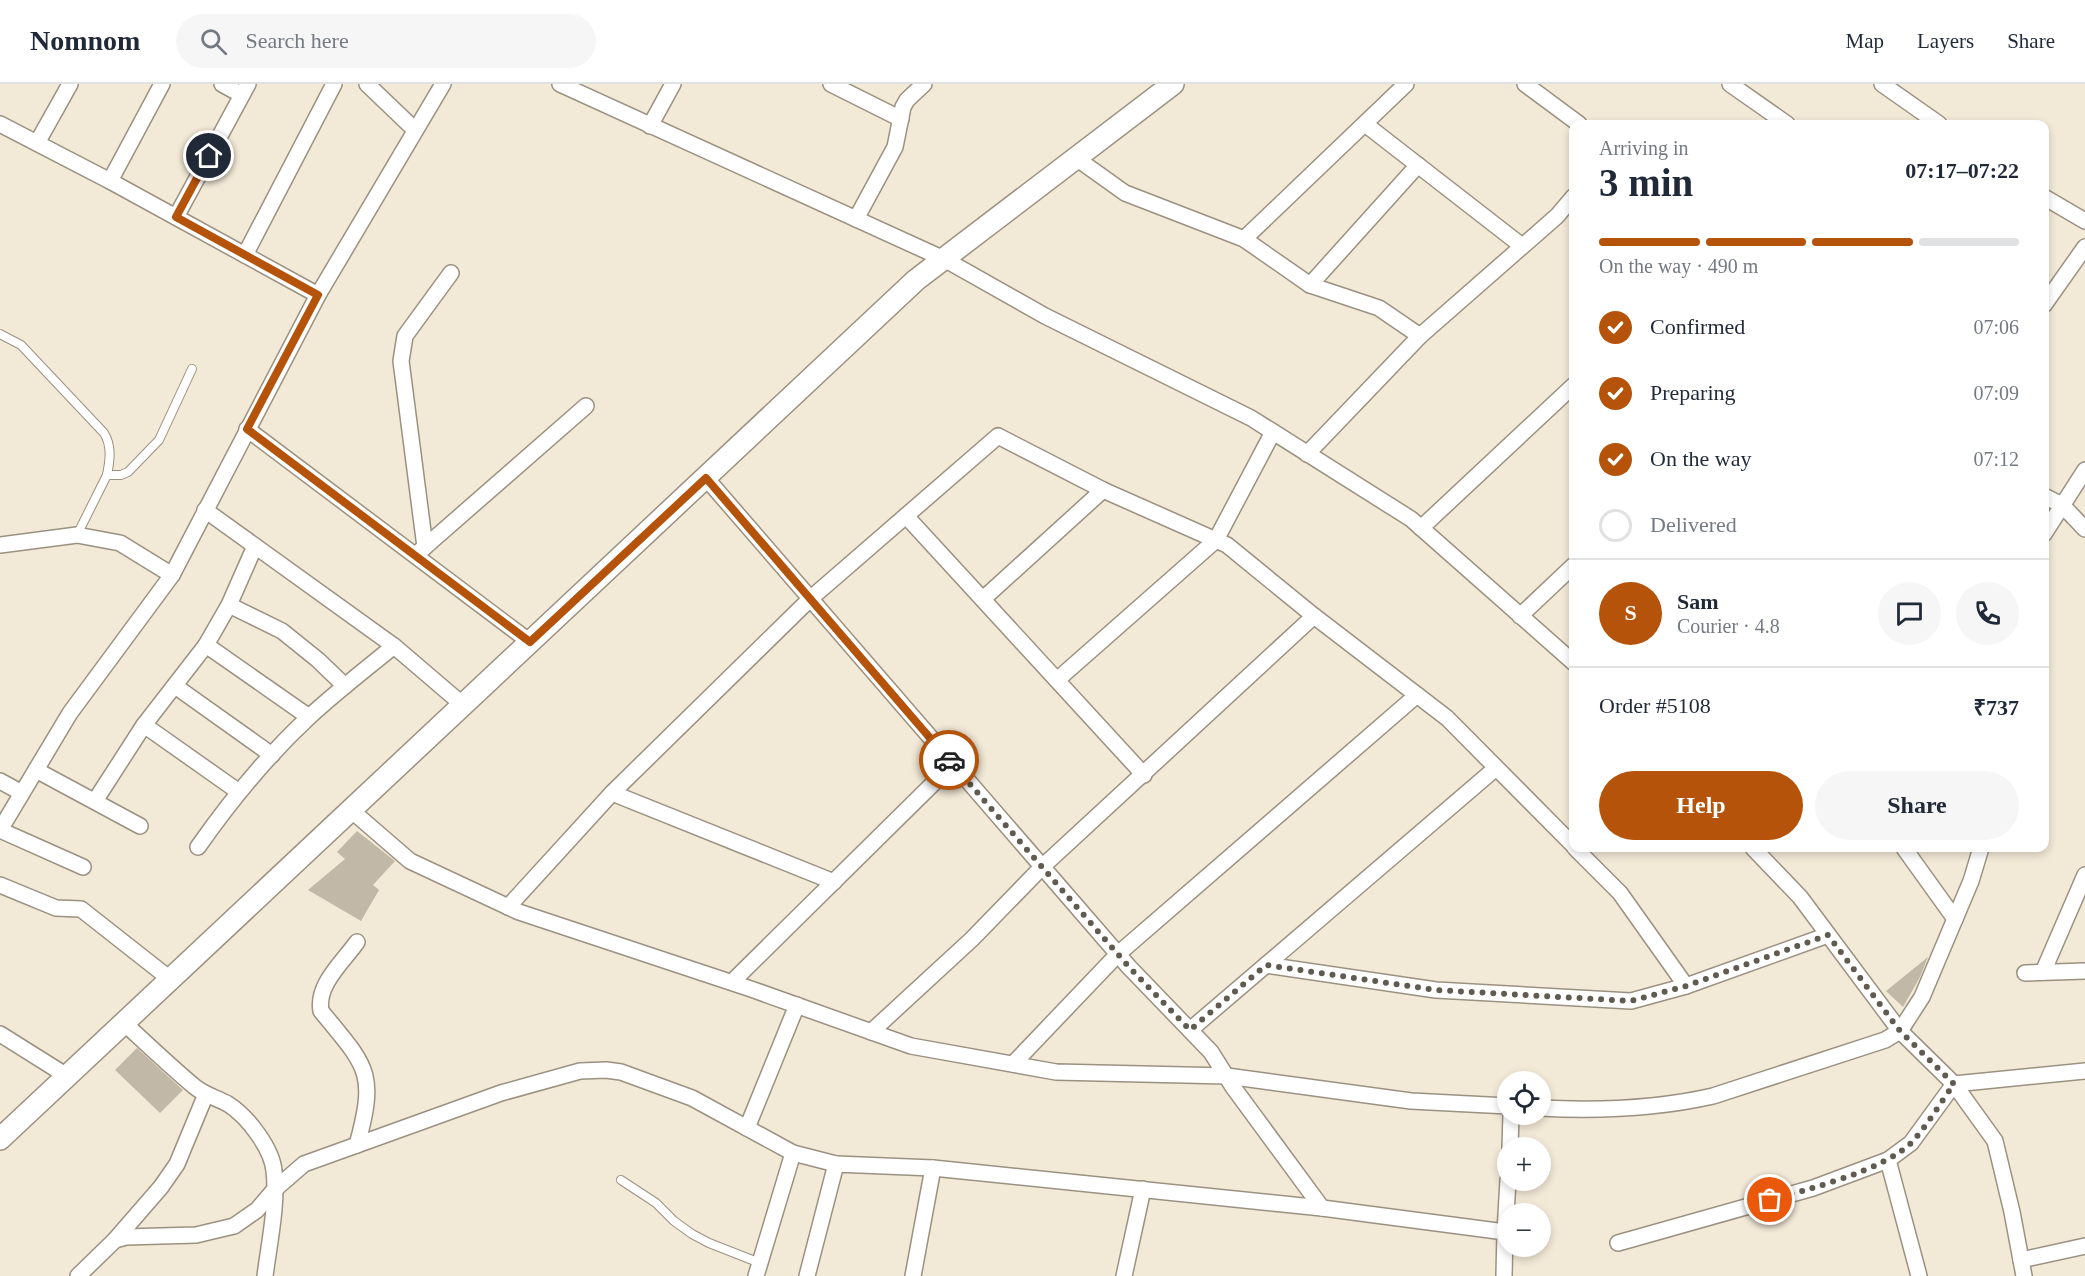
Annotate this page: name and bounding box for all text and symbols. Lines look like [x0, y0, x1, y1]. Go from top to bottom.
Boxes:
search box [176, 14, 596, 68]
text: Nomnom [30, 25, 140, 56]
icon: search [197, 25, 230, 58]
text: Search here [245, 28, 349, 53]
text: Map [1846, 29, 1884, 53]
text: Layers [1917, 29, 1974, 53]
text: Share [2007, 29, 2055, 53]
pin [183, 130, 234, 181]
text: Arriving in [1599, 137, 1688, 159]
icon: home [192, 139, 225, 172]
text: 07:17–07:22 [1905, 158, 2019, 183]
text: 3 min [1599, 161, 1693, 204]
text: On the way · 490 m [1599, 255, 1758, 277]
icon: check [1599, 311, 1632, 344]
text: Confirmed [1650, 314, 1745, 339]
text: 07:06 [1973, 316, 2019, 338]
icon: check [1599, 377, 1632, 410]
text: Preparing [1650, 380, 1736, 405]
text: 07:09 [1973, 382, 2019, 404]
icon: check [1599, 443, 1632, 476]
text: On the way [1650, 446, 1751, 471]
text: 07:12 [1973, 448, 2019, 470]
text: Delivered [1650, 512, 1737, 537]
button: chat [1878, 582, 1941, 645]
button: phone [1956, 582, 2019, 645]
text: Sam [1677, 589, 1719, 614]
text: S [1624, 600, 1637, 625]
text: Courier · 4.8 [1677, 615, 1780, 637]
text: Order #5108 [1599, 693, 1711, 718]
text: ₹737 [1973, 695, 2019, 720]
courier [919, 730, 979, 790]
icon: car [933, 744, 966, 777]
button: Help [1599, 771, 1803, 840]
button: Share [1815, 771, 2019, 840]
map controls [1497, 1071, 1551, 1257]
button: locate [1497, 1071, 1551, 1125]
button: + [1497, 1137, 1551, 1191]
pin [1744, 1174, 1795, 1225]
icon: bag [1753, 1183, 1786, 1216]
button: − [1497, 1203, 1551, 1257]

